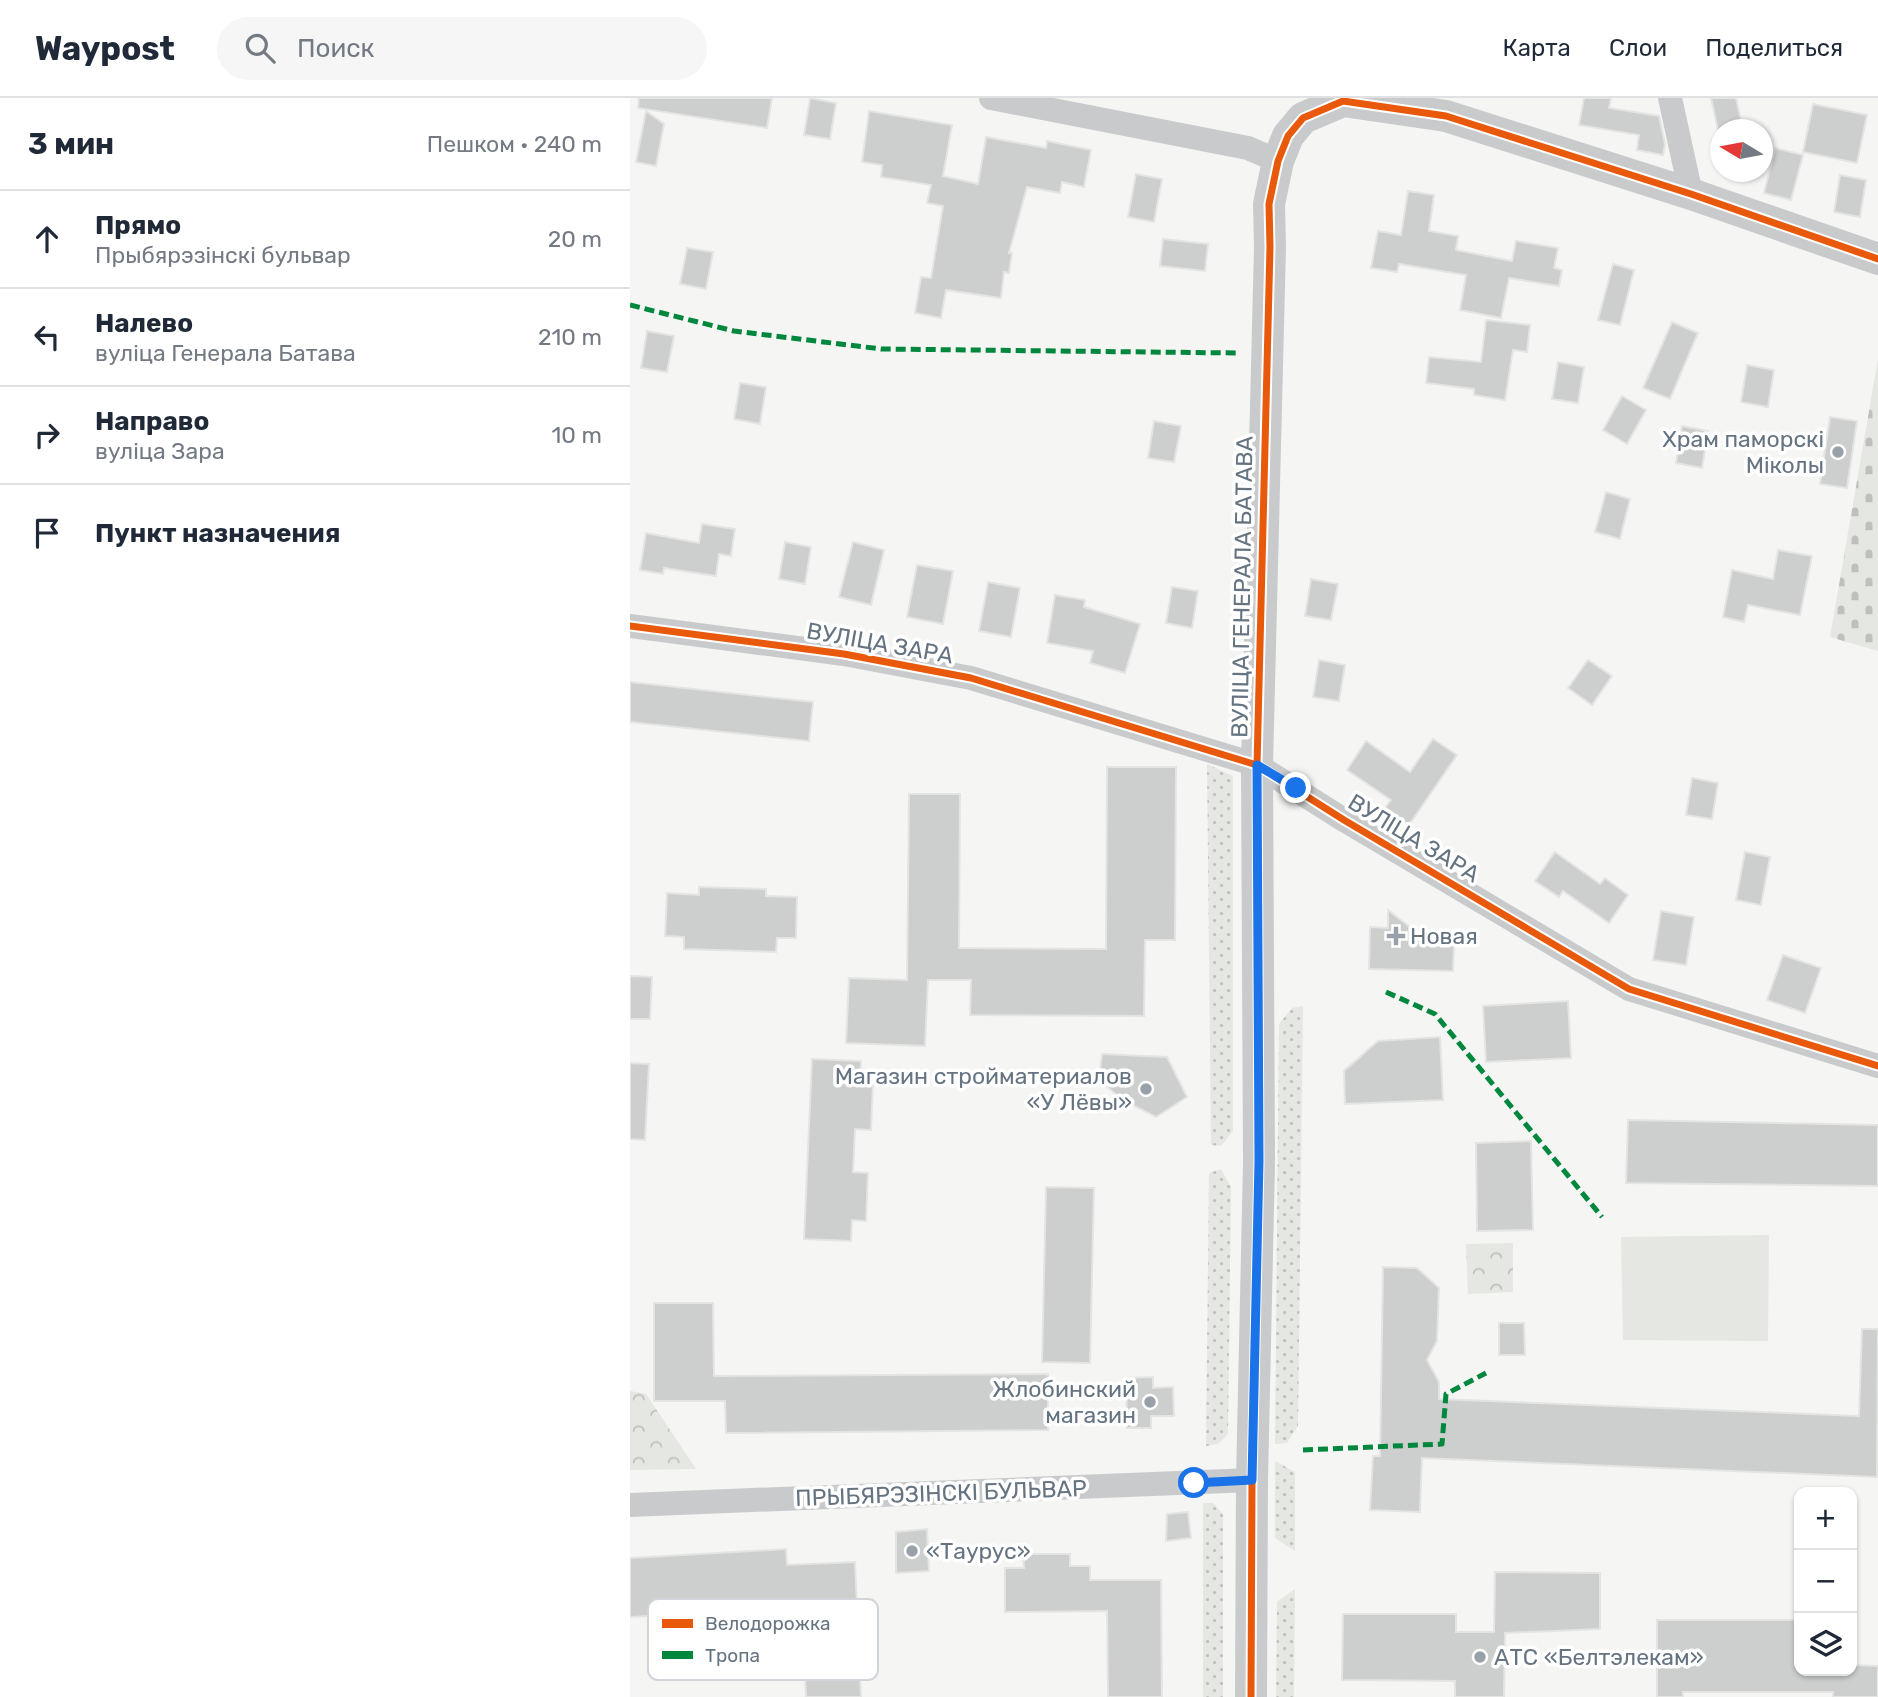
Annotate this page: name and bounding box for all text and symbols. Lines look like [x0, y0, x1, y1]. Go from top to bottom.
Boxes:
search box [217, 17, 707, 80]
text: Waypost [35, 29, 175, 68]
icon: search [241, 29, 279, 67]
text: Поиск [297, 33, 375, 64]
text: Карта [1502, 34, 1571, 62]
text: Слои [1609, 34, 1667, 62]
text: Поделиться [1705, 34, 1843, 62]
north arrow [1710, 119, 1773, 182]
text: 3 мин [28, 126, 114, 162]
text: Пешком · 240 m [427, 130, 602, 158]
text: Прямо [95, 210, 181, 241]
icon: ahead [28, 220, 66, 258]
text: 20 m [548, 225, 602, 253]
text: Прыбярэзінскі бульвар [95, 241, 351, 269]
text: Налево [95, 308, 193, 339]
icon: left [28, 318, 66, 356]
text: 210 m [538, 323, 602, 351]
text: вуліца Генерала Батава [95, 339, 356, 367]
text: Направо [95, 406, 209, 437]
icon: right [28, 416, 66, 454]
text: 10 m [551, 421, 602, 449]
place label: Храм паморскі Міколы [1662, 425, 1824, 479]
street label: ВУЛІЦА ГЕНЕРАЛА БАТАВА [1225, 436, 1259, 738]
text: вуліца Зара [95, 437, 225, 465]
marker: Храм паморскі Міколы [1830, 444, 1846, 460]
icon: arrive [28, 514, 66, 552]
text: Пункт назначения [95, 518, 340, 549]
street label: ВУЛІЦА ЗАРА [804, 616, 956, 670]
route end [1280, 772, 1311, 803]
street label: ВУЛІЦА ЗАРА [1343, 788, 1485, 888]
place label: Новая [1410, 922, 1478, 950]
marker: Новая [1388, 928, 1404, 944]
place label: Магазин стройматериалов «У Лёвы» [835, 1062, 1132, 1116]
marker: Магазин стройматериалов «У Лёвы» [1138, 1081, 1154, 1097]
place label: Жлобинский магазин [992, 1375, 1136, 1429]
marker: Жлобинский магазин [1142, 1394, 1158, 1410]
route start [1178, 1467, 1209, 1498]
street label: ПРЫБЯРЭЗІНСКІ БУЛЬВАР [795, 1474, 1087, 1512]
map controls [1794, 1487, 1857, 1676]
button: + [1794, 1487, 1857, 1550]
place label: «Таурус» [926, 1537, 1031, 1565]
marker: «Таурус» [904, 1543, 920, 1559]
button: − [1794, 1550, 1857, 1613]
legend [648, 1599, 878, 1680]
text: Велодорожка [705, 1612, 831, 1635]
button: layers [1794, 1613, 1857, 1676]
place label: АТС «Белтэлекам» [1494, 1643, 1704, 1671]
text: Тропа [705, 1644, 760, 1667]
marker: АТС «Белтэлекам» [1472, 1649, 1488, 1665]

